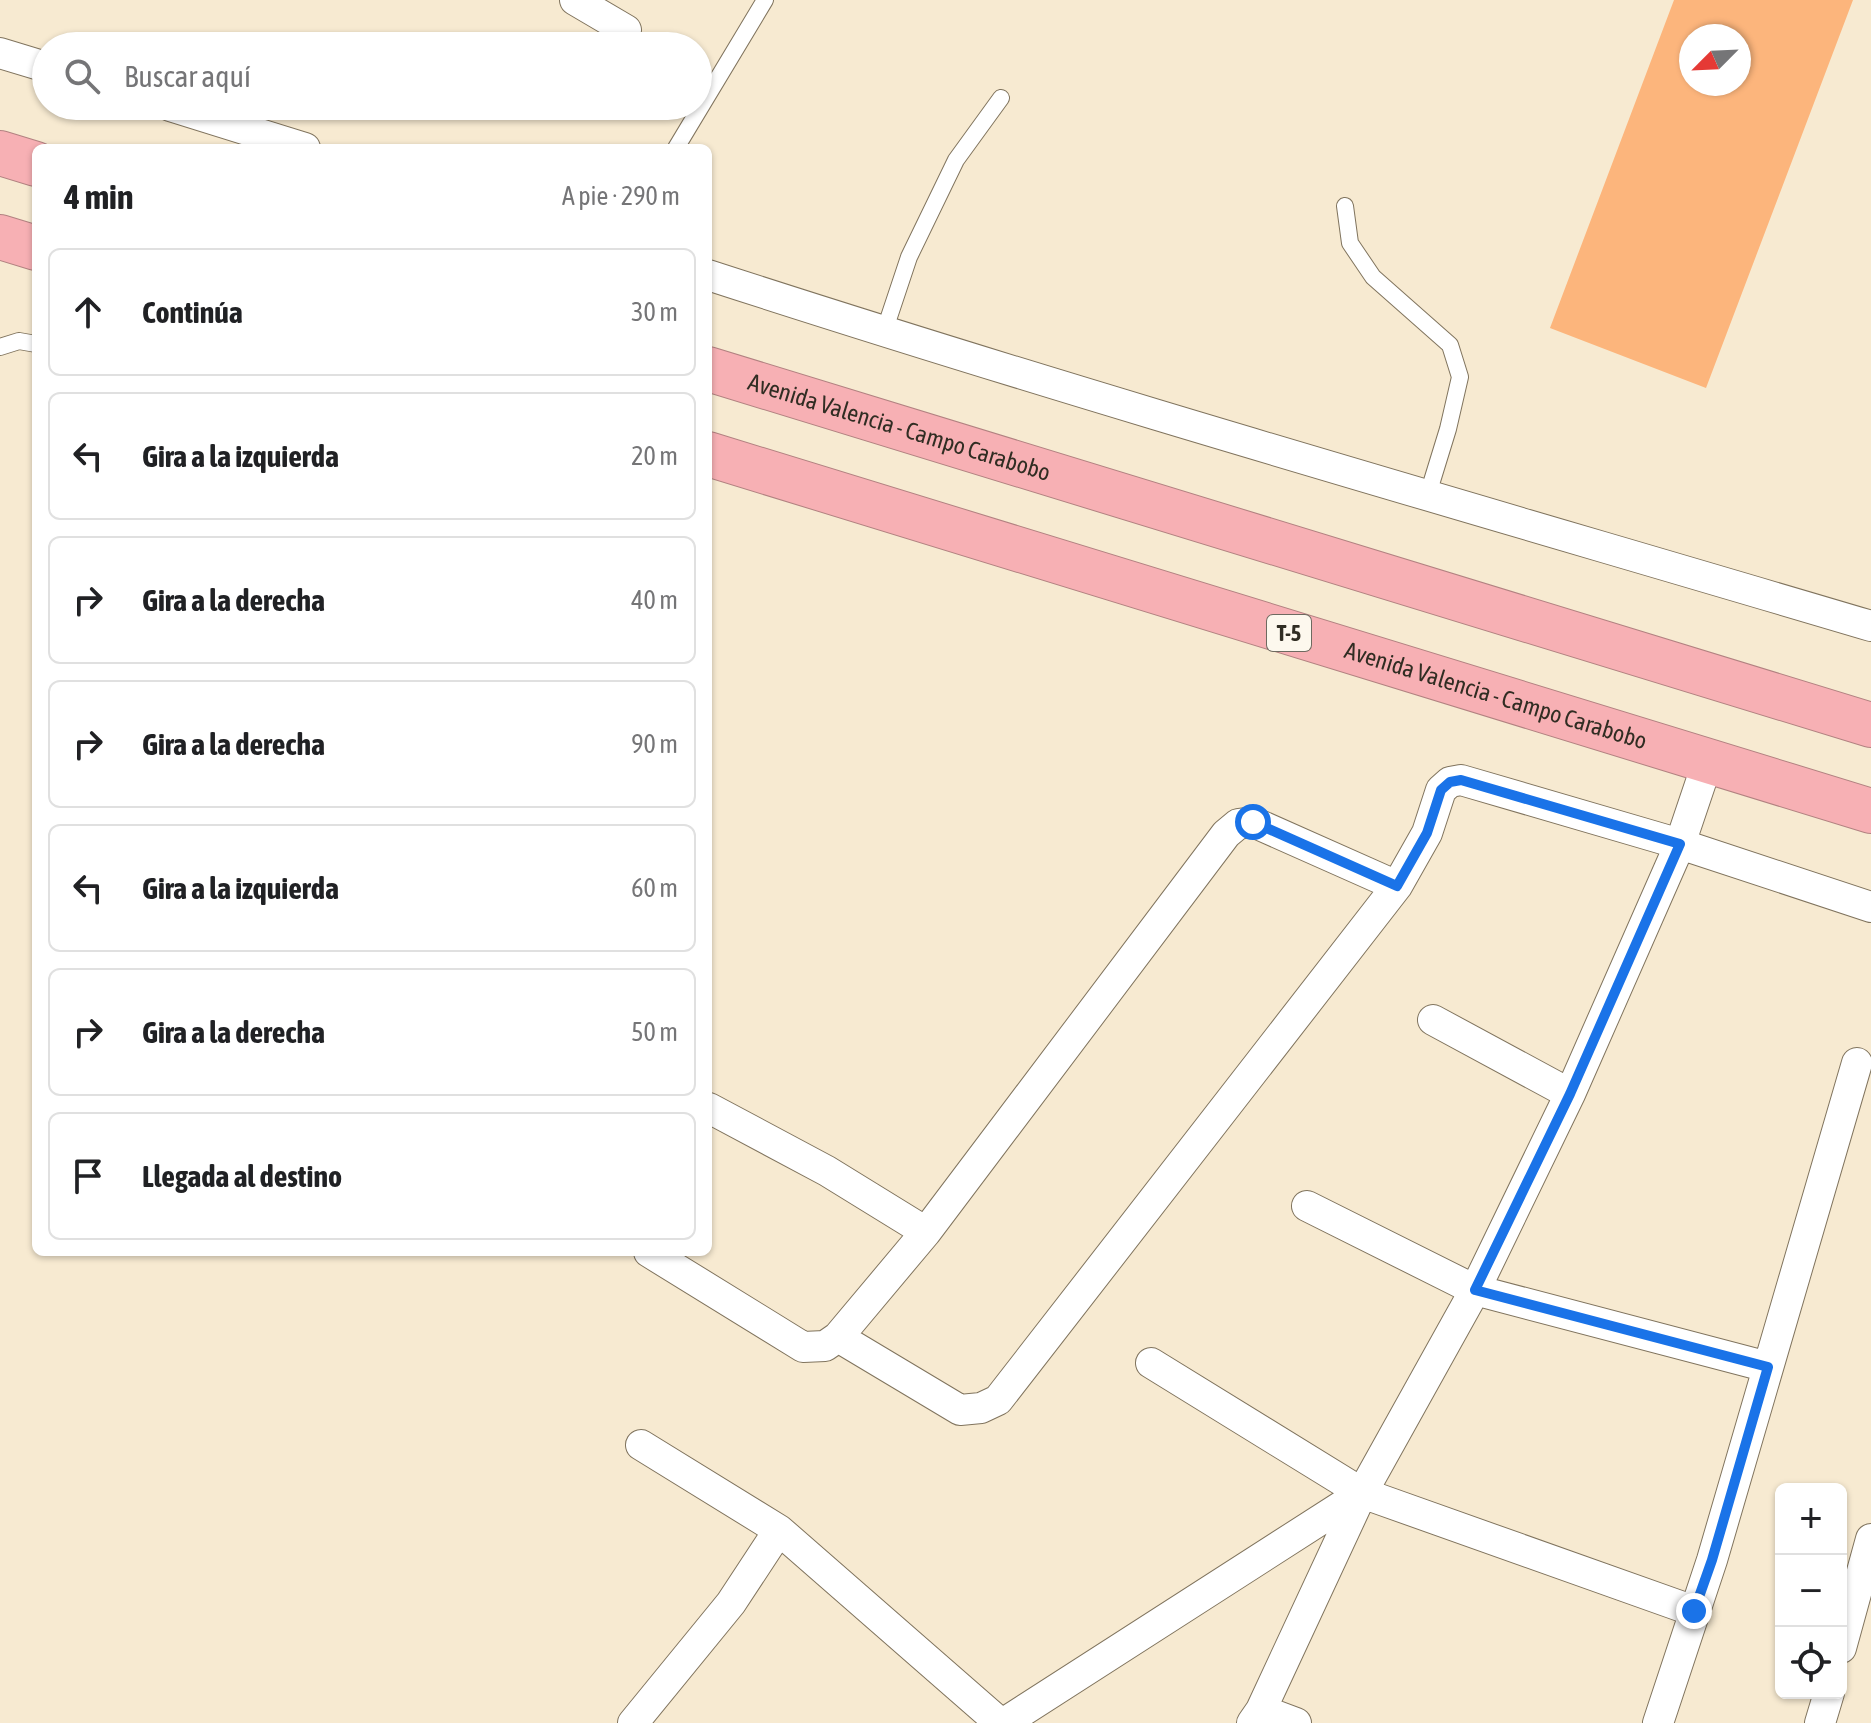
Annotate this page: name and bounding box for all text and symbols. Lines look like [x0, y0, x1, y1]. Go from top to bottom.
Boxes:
north arrow [1679, 24, 1751, 96]
search box [32, 32, 712, 120]
icon: search [60, 54, 104, 98]
text: Buscar aquí [124, 59, 251, 93]
text: 4 min [64, 177, 133, 216]
text: A pie · 290 m [562, 181, 680, 211]
icon: ahead [66, 290, 110, 334]
text: Continúa [142, 295, 243, 329]
text: 30 m [631, 297, 678, 327]
street label: Avenida Valencia - Campo Carabobo [745, 368, 1054, 486]
icon: left [66, 434, 110, 478]
text: Gira a la izquierda [142, 439, 339, 473]
text: 20 m [631, 441, 678, 471]
icon: right [66, 578, 110, 622]
text: Gira a la derecha [142, 583, 325, 617]
text: 40 m [631, 585, 678, 615]
road number: T-5 [1267, 615, 1311, 651]
street label: Avenida Valencia - Campo Carabobo [1341, 636, 1650, 754]
icon: right [66, 722, 110, 766]
text: Gira a la derecha [142, 727, 325, 761]
text: 90 m [631, 729, 678, 759]
route start [1235, 804, 1271, 840]
icon: left [66, 866, 110, 910]
text: Gira a la izquierda [142, 871, 339, 905]
text: 60 m [631, 873, 678, 903]
icon: right [66, 1010, 110, 1054]
text: Gira a la derecha [142, 1015, 325, 1049]
text: 50 m [631, 1017, 678, 1047]
icon: arrive [66, 1154, 110, 1198]
text: Llegada al destino [142, 1159, 342, 1193]
map controls [1775, 1483, 1847, 1699]
button: + [1775, 1483, 1847, 1555]
button: − [1775, 1555, 1847, 1627]
route end [1676, 1593, 1712, 1629]
button: locate [1775, 1627, 1847, 1699]

